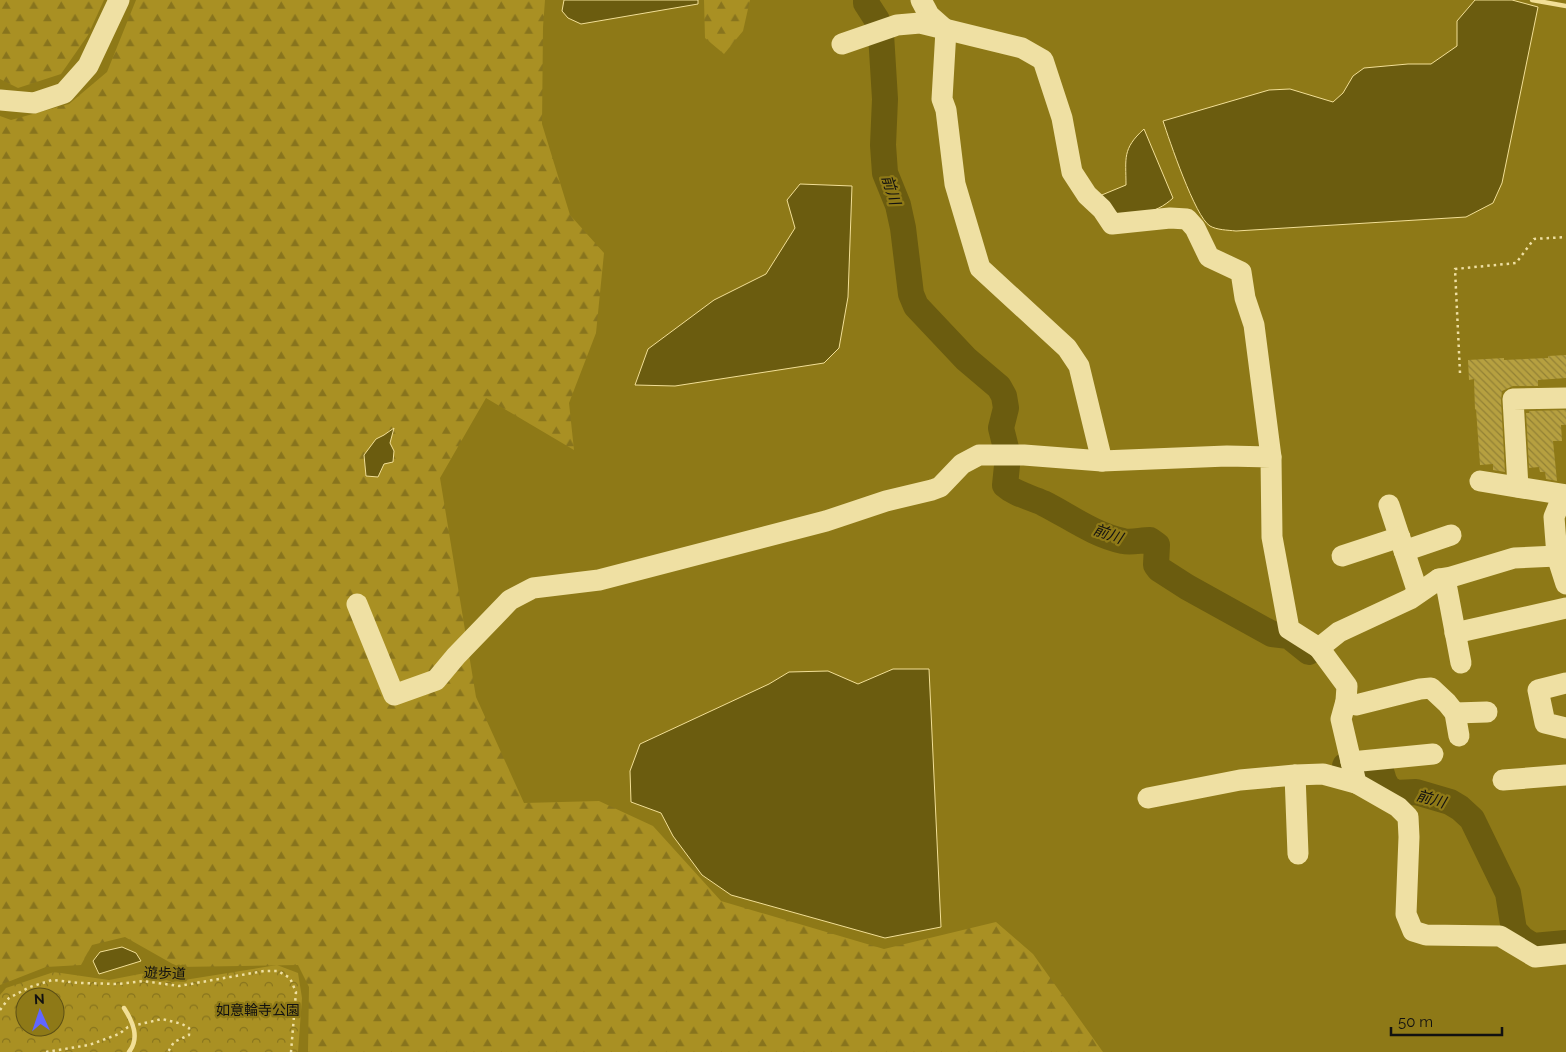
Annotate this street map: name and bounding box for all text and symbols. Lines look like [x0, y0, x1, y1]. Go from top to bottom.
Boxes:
water label: 前川 [878, 173, 905, 209]
water label: 前川 [1091, 521, 1127, 548]
water label: 前川 [1414, 786, 1450, 812]
street label: 遊歩道 [144, 964, 186, 982]
north arrow [15, 987, 65, 1037]
text: N [34, 991, 45, 1007]
park label: 如意輪寺公園 [216, 1002, 300, 1018]
scale bar [1391, 1004, 1502, 1036]
text: 50 m [1398, 1013, 1433, 1031]

